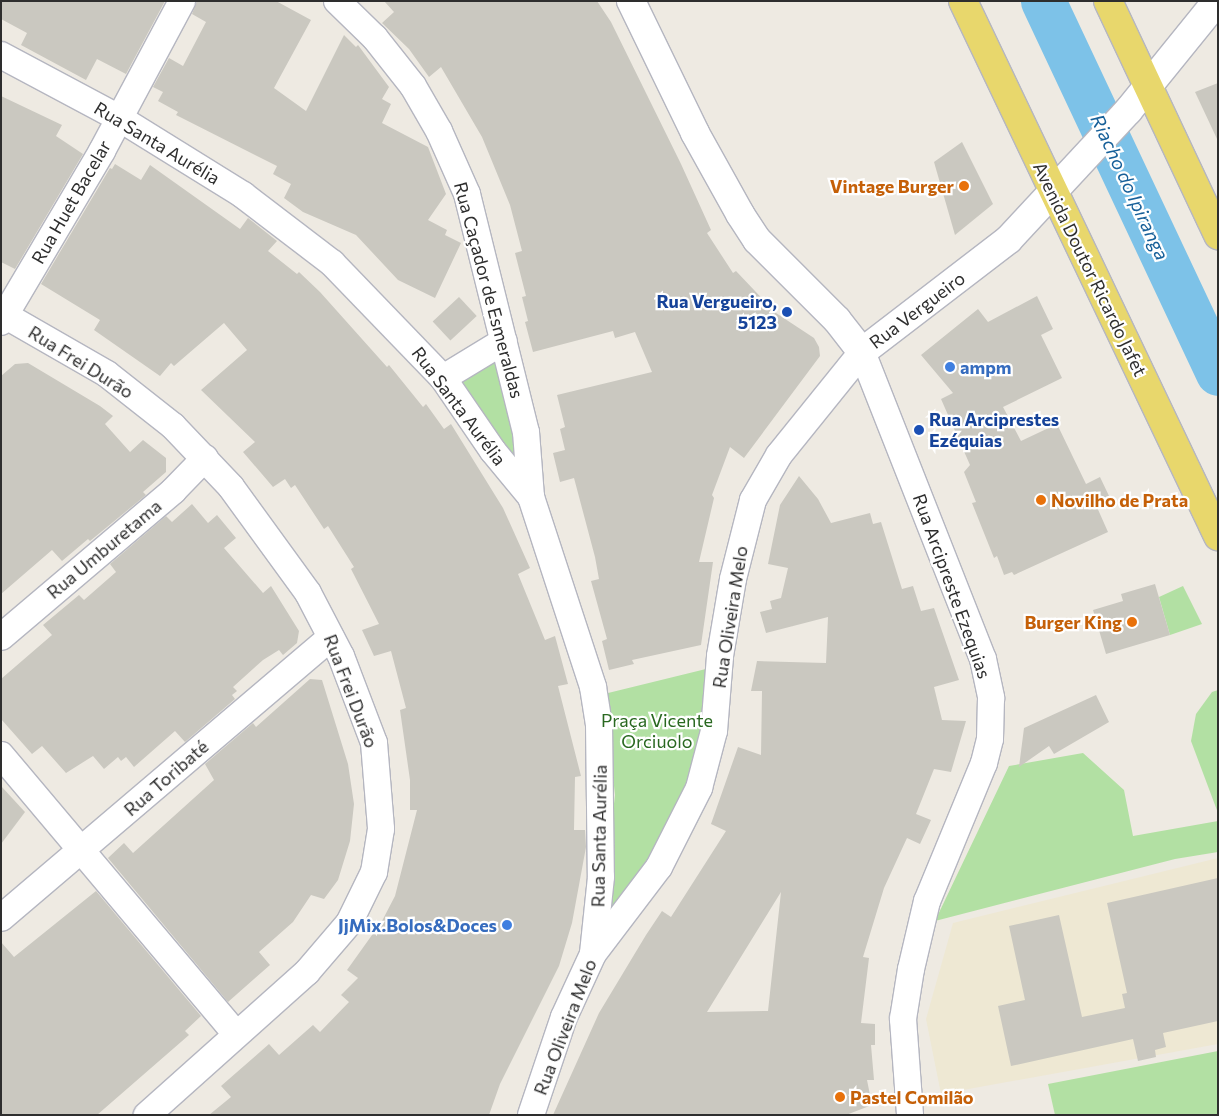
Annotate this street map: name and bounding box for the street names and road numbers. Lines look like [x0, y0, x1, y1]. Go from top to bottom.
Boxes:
street label: Rua Santa Aurélia [90, 97, 224, 189]
street label: Rua Huet Bacelar [27, 136, 115, 268]
street label: Avenida Doutor Ricardo Jafet [1029, 158, 1151, 380]
street label: Rua Caçador de Esmeraldas [450, 179, 528, 401]
street label: Rua Vergueiro [865, 267, 969, 353]
street label: Rua Frei Durão [24, 321, 138, 403]
street label: Rua Santa Aurélia [407, 343, 511, 469]
street label: Rua Arcipreste Ezequias [909, 491, 995, 681]
street label: Rua Umburetama [42, 495, 166, 603]
street label: Rua Oliveira Melo [708, 544, 752, 690]
street label: Rua Frei Durão [319, 631, 383, 751]
street label: Rua Toribaté [120, 736, 212, 820]
street label: Rua Santa Aurélia [587, 764, 611, 908]
street label: Rua Oliveira Melo [529, 956, 601, 1098]

